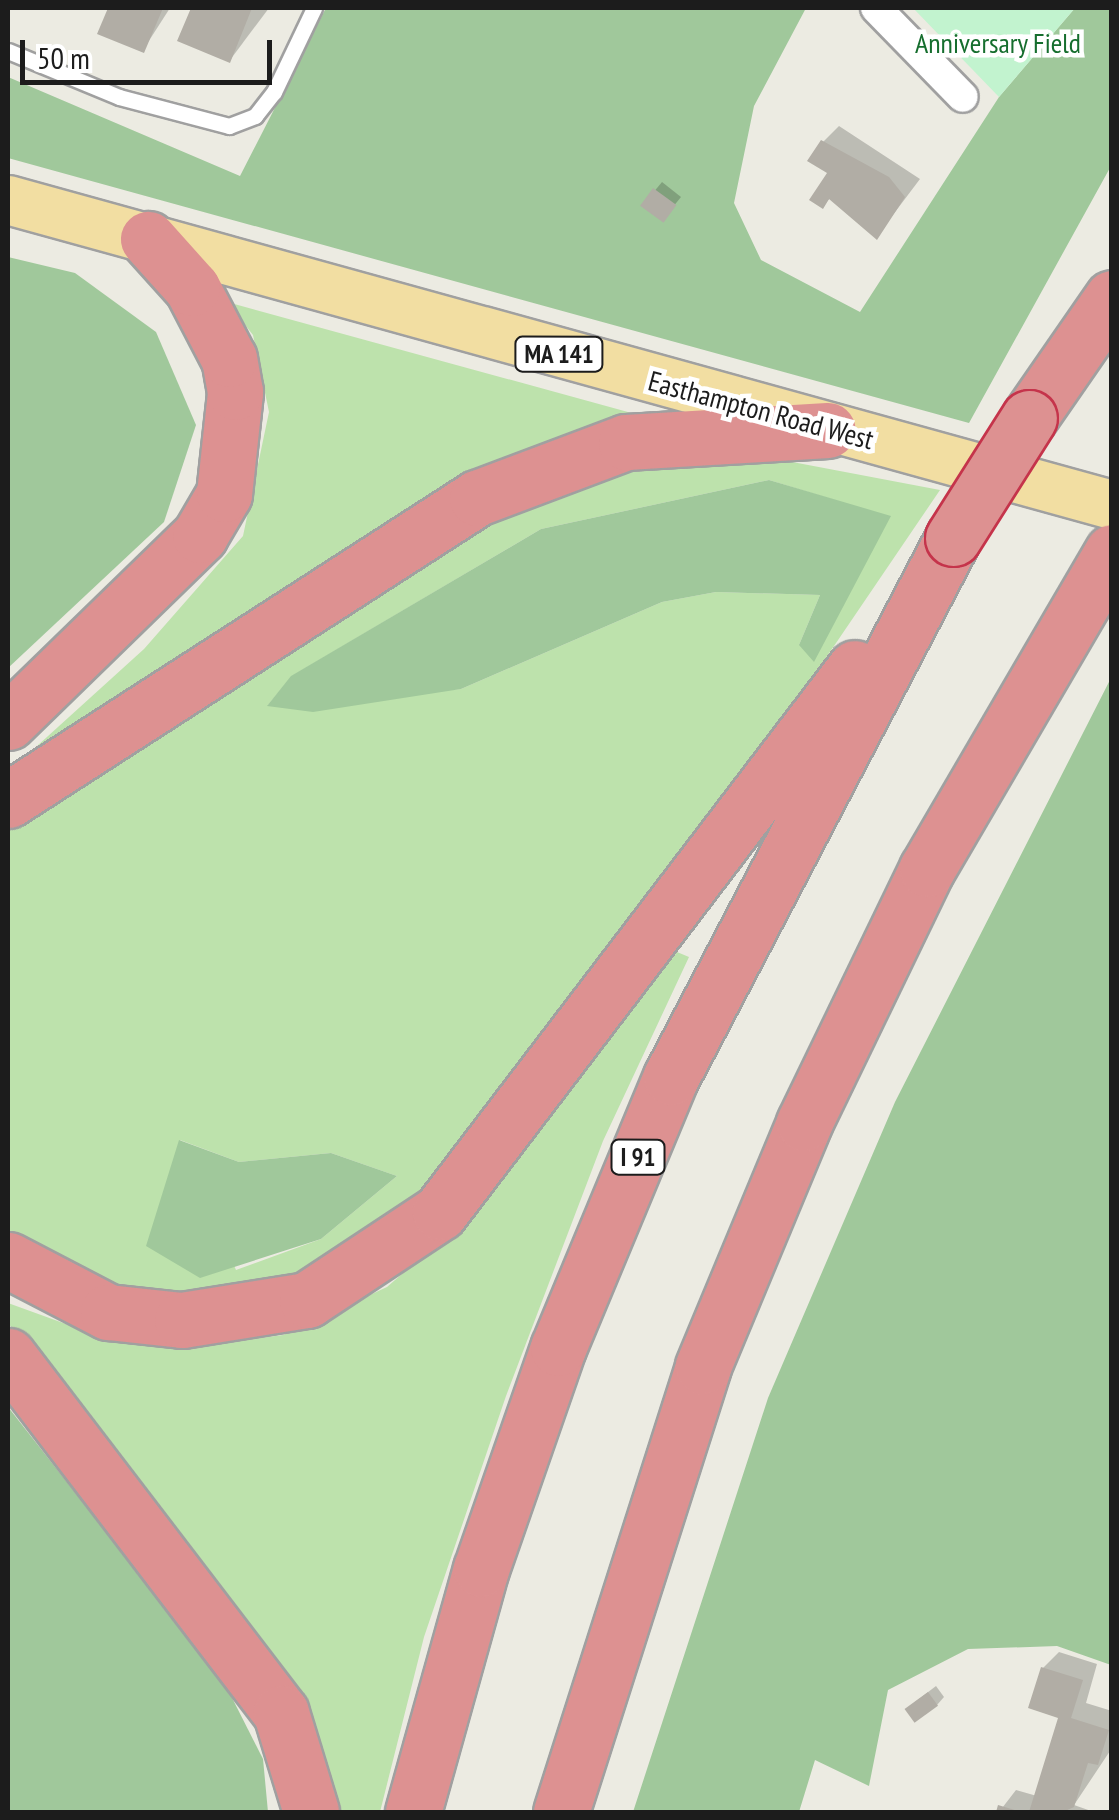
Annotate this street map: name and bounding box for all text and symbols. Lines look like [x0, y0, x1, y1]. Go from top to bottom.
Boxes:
scale bar [25, 20, 278, 82]
park label: Anniversary Field [915, 26, 1081, 60]
text: 50 m [37, 38, 90, 77]
road number: MA 141 [512, 334, 606, 374]
street label: Easthampton Road West [644, 364, 878, 456]
road number: I 91 [610, 1137, 666, 1177]

